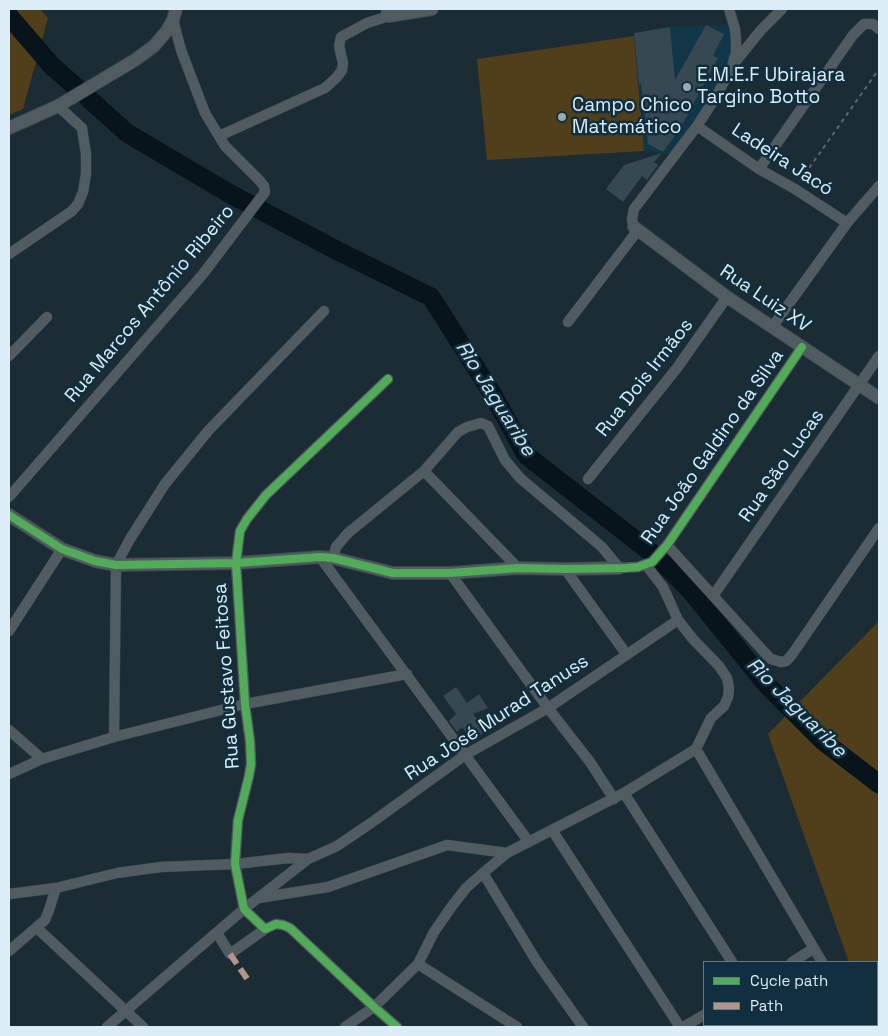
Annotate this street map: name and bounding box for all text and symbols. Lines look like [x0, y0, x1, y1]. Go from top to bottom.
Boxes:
place label: E.M.E.F Ubirajara Targino Botto [697, 65, 845, 109]
marker: E.M.E.F Ubirajara Targino Botto [681, 81, 693, 93]
place label: Campo Chico Matemático [572, 95, 692, 139]
marker: Campo Chico Matemático [556, 111, 568, 123]
street label: Ladeira Jacó [727, 119, 837, 201]
street label: Rua Marcos Antônio Ribeiro [60, 200, 240, 408]
street label: Rua Luiz XV [715, 260, 815, 338]
street label: Rua Dois Irmãos [592, 314, 698, 442]
water label: Rio Jaguaribe [450, 337, 540, 461]
street label: Rua João Galdino da Silva [637, 345, 789, 549]
street label: Rua São Lucas [735, 405, 829, 527]
street label: Rua Gustavo Feitosa [209, 582, 245, 770]
street label: Rua José Murad Tanuss [401, 650, 593, 786]
water label: Rio Jaguaribe [741, 653, 851, 763]
legend [703, 961, 878, 1026]
text: Cycle path [750, 971, 828, 990]
text: Path [750, 996, 783, 1015]

